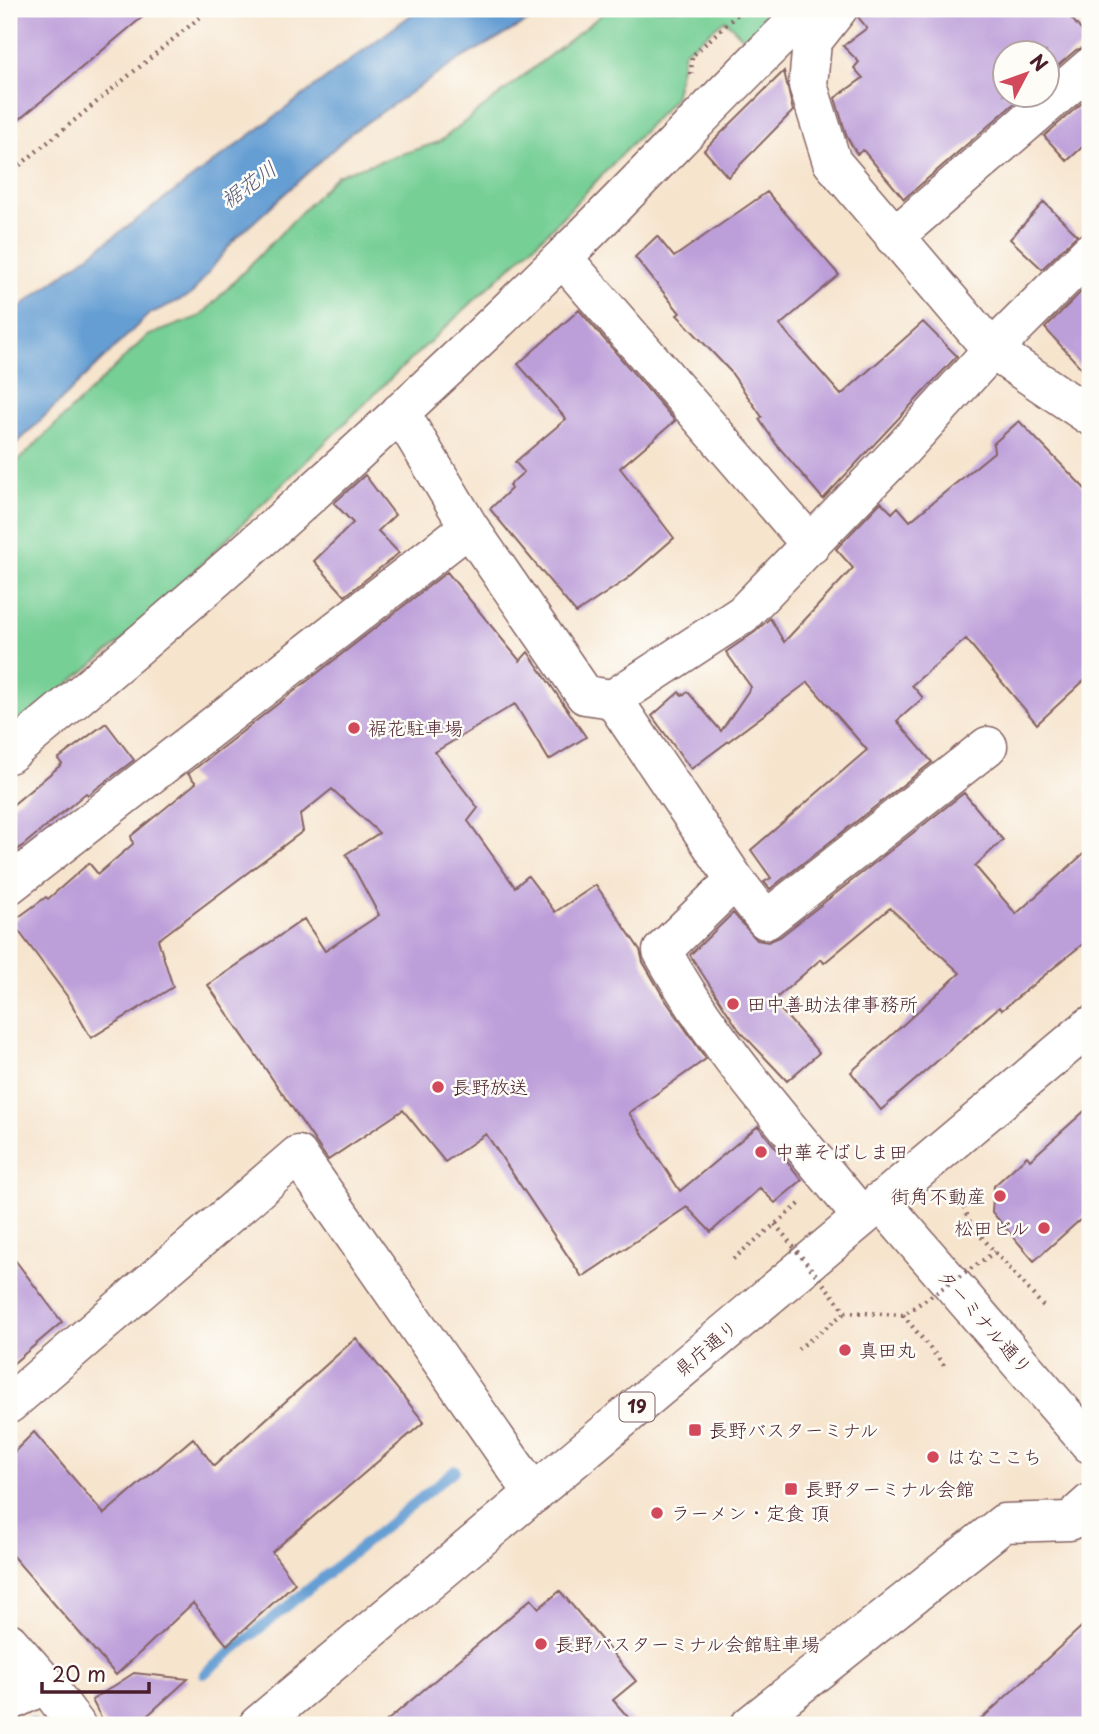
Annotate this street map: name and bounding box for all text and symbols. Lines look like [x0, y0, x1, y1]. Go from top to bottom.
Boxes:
north arrow [990, 38, 1060, 108]
text: N [1024, 47, 1055, 77]
water label: 裾花川 [213, 152, 283, 215]
place label: 裾花駐車場 [368, 713, 463, 741]
marker: 裾花駐車場 [346, 720, 362, 736]
place label: 田中善助法律事務所 [747, 989, 918, 1017]
marker: 田中善助法律事務所 [725, 996, 741, 1012]
place label: 長野放送 [452, 1072, 528, 1100]
marker: 長野放送 [430, 1079, 446, 1095]
place label: 中華そばしま田 [775, 1137, 908, 1165]
marker: 中華そばしま田 [753, 1144, 769, 1160]
place label: 街角不動産 [891, 1181, 986, 1209]
marker: 街角不動産 [992, 1188, 1008, 1204]
place label: 松田ビル [954, 1213, 1030, 1241]
marker: 松田ビル [1036, 1220, 1052, 1236]
street label: ターミナル通り [932, 1263, 1039, 1380]
street label: 県庁通り [667, 1312, 743, 1382]
place label: 真田丸 [859, 1335, 916, 1363]
marker: 真田丸 [837, 1342, 853, 1358]
road number: 19 [620, 1392, 654, 1422]
place label: 長野バスターミナル [709, 1415, 879, 1443]
marker: 長野バスターミナル [687, 1422, 703, 1438]
place label: はなここち [947, 1442, 1042, 1470]
marker: はなここち [925, 1449, 941, 1465]
place label: 長野ターミナル会館 [805, 1474, 974, 1502]
marker: 長野ターミナル会館 [783, 1481, 799, 1497]
place label: ラーメン・定食 頂 [671, 1498, 829, 1526]
marker: ラーメン・定食 頂 [649, 1505, 665, 1521]
place label: 長野バスターミナル会館駐車場 [555, 1629, 820, 1657]
marker: 長野バスターミナル会館駐車場 [533, 1636, 549, 1652]
scale bar [42, 1650, 149, 1694]
text: 20 m [52, 1657, 106, 1689]

